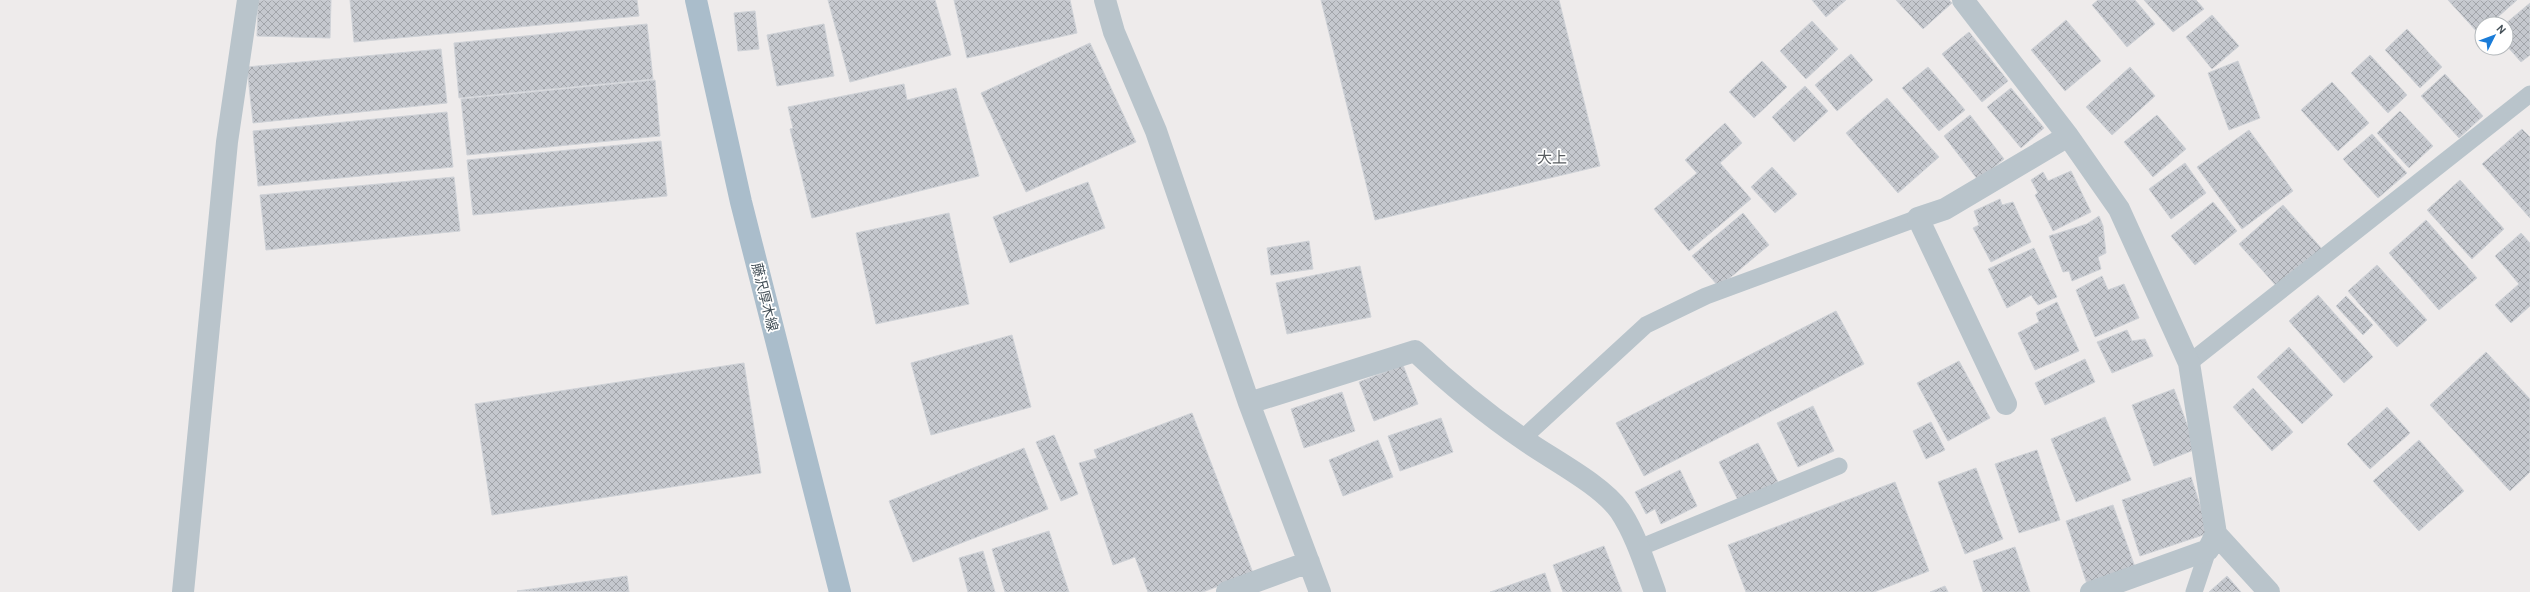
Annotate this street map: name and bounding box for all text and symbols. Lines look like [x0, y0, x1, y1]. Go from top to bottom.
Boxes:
north arrow [2474, 16, 2514, 56]
text: N [2494, 22, 2509, 37]
district label: 大上 [1537, 149, 1567, 167]
street label: 藤沢厚木線 [748, 261, 782, 333]

